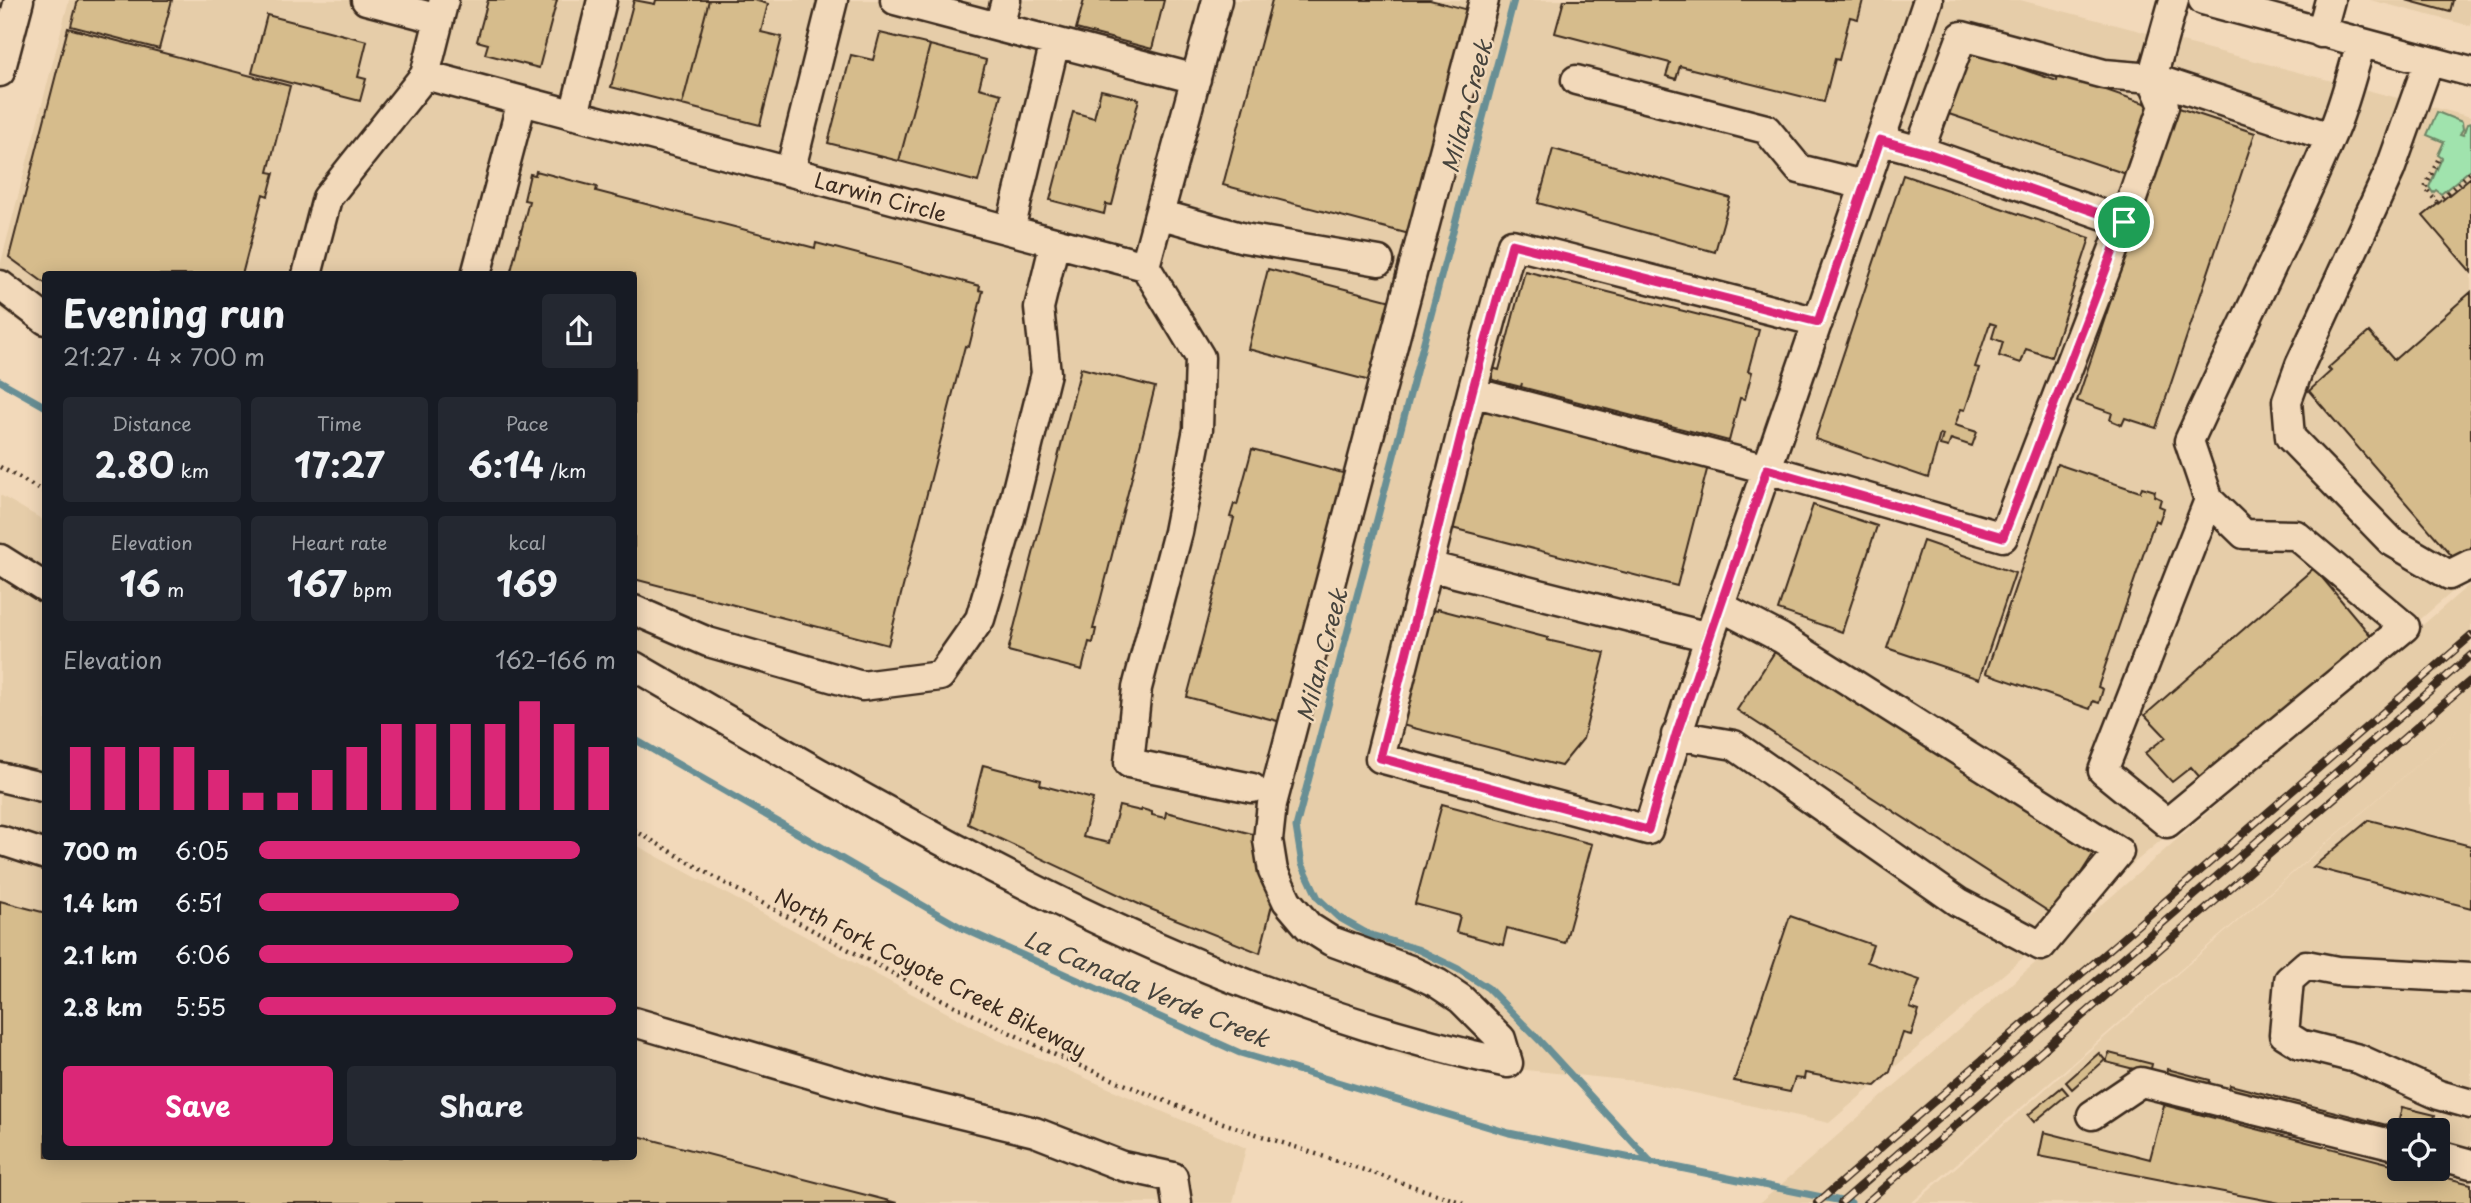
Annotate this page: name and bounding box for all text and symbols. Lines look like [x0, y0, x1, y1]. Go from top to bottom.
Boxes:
water label: Milan Creek [1431, 35, 1501, 176]
street label: Larwin Circle [811, 163, 951, 229]
pin [2094, 192, 2154, 252]
icon: arrive [2105, 203, 2143, 241]
text: Evening run [63, 284, 285, 341]
button: share [542, 294, 616, 368]
text: 21:27 · 4 × 700 m [63, 339, 265, 374]
text: Distance [112, 409, 192, 437]
text: Time [317, 409, 362, 437]
text: Pace [506, 409, 549, 437]
text: 2.80 [95, 437, 174, 490]
text: 17:27 [294, 437, 385, 490]
text: 6:14 [468, 437, 544, 490]
text: km [174, 456, 209, 484]
text: /km [544, 456, 586, 484]
text: Elevation [111, 528, 193, 556]
text: Heart rate [292, 528, 387, 556]
text: kcal [508, 528, 546, 556]
text: 16 [119, 556, 161, 609]
text: 167 [287, 556, 347, 609]
text: 169 [496, 556, 558, 609]
text: m [161, 575, 184, 603]
text: bpm [347, 575, 392, 603]
water label: Milan Creek [1286, 584, 1356, 725]
text: Elevation [63, 642, 162, 677]
text: 162–166 m [495, 642, 616, 677]
text: 700 m [63, 833, 138, 868]
text: 6:05 [175, 833, 229, 868]
street label: North Fork Coyote Creek Bikeway [770, 879, 1092, 1065]
text: 1.4 km [63, 885, 138, 920]
text: 6:51 [175, 885, 222, 920]
water label: La Canada Verde Creek [1019, 920, 1276, 1056]
text: 2.1 km [63, 937, 138, 972]
text: 6:06 [175, 937, 231, 972]
text: 2.8 km [63, 989, 143, 1024]
text: 5:55 [175, 989, 226, 1024]
button: Save [63, 1066, 333, 1146]
button: Share [347, 1066, 616, 1146]
map controls [2387, 1118, 2450, 1181]
button: locate [2387, 1118, 2450, 1181]

